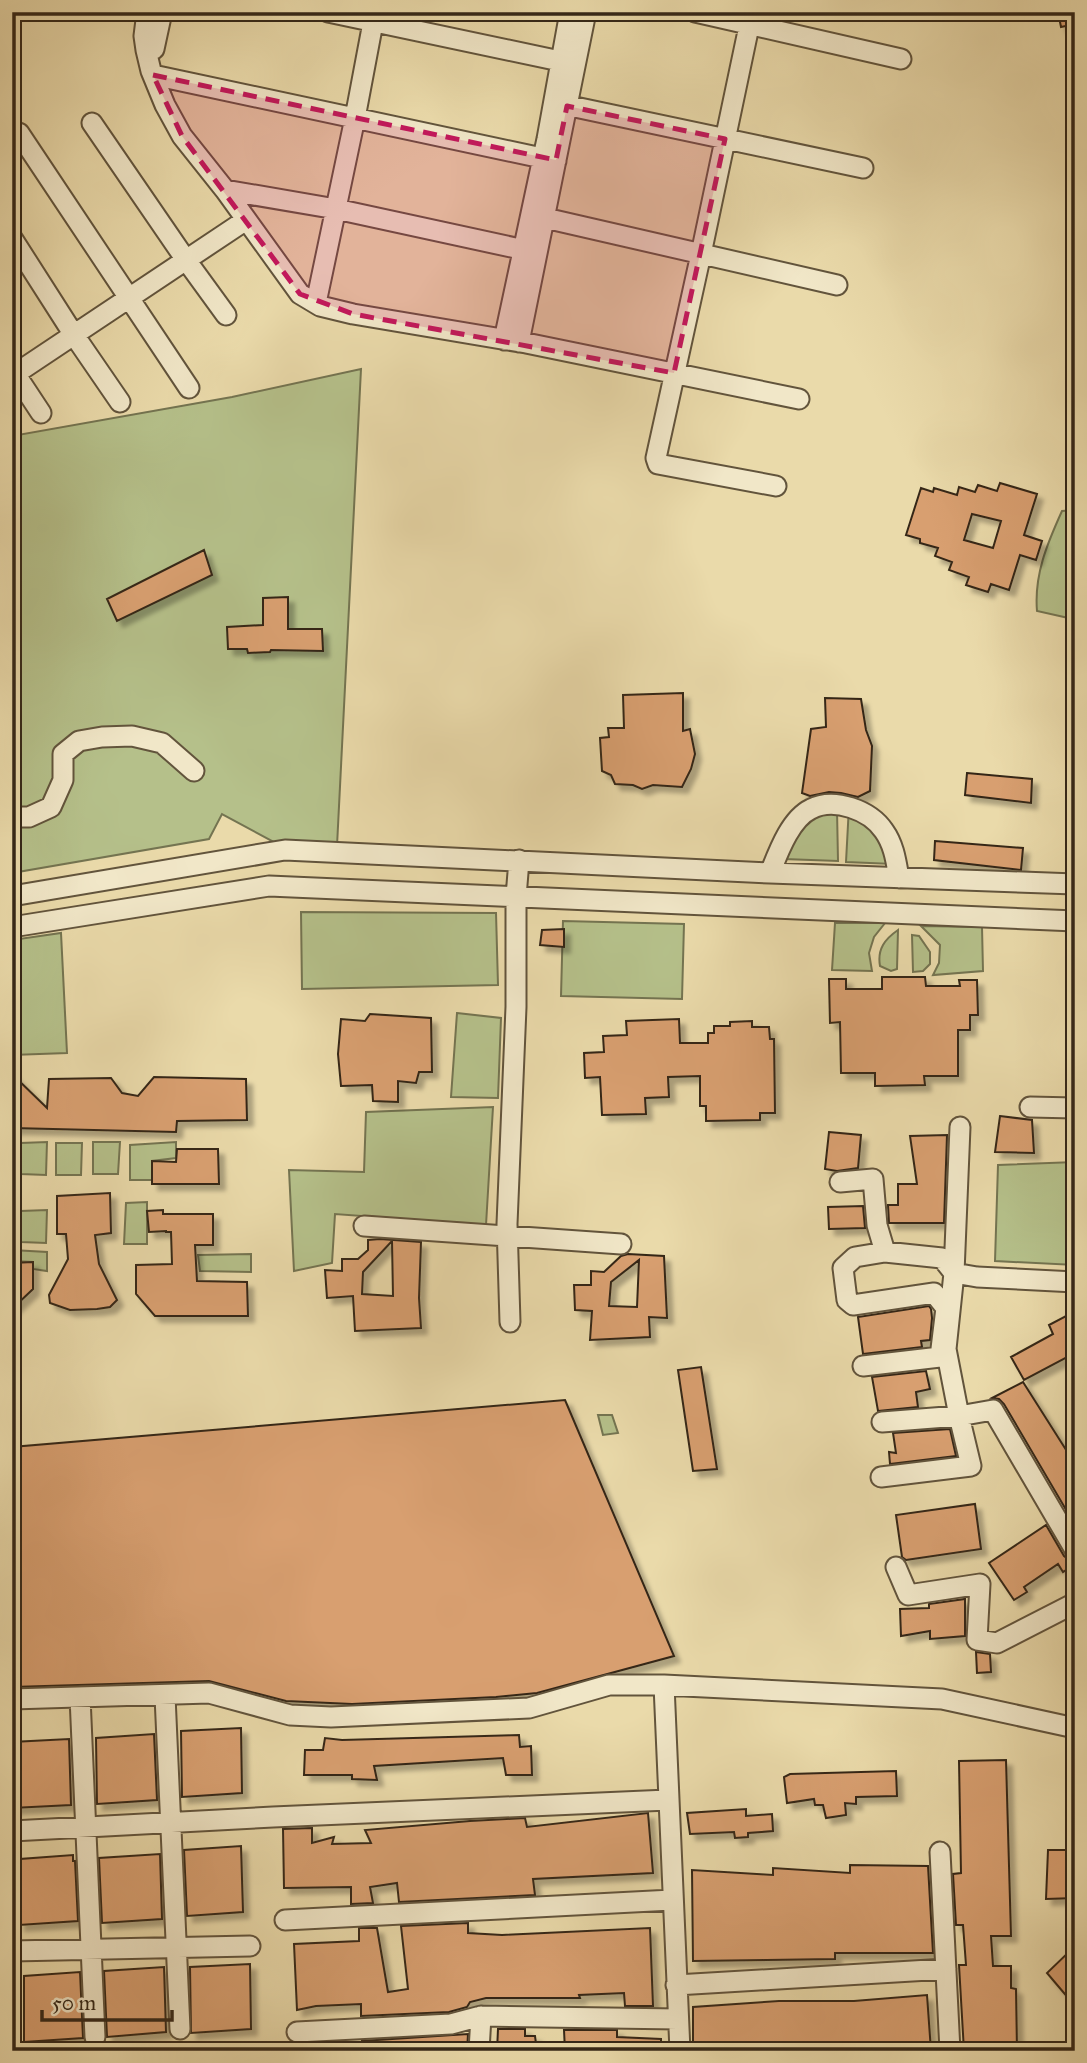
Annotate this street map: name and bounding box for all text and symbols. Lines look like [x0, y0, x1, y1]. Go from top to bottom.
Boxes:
scale bar [42, 1979, 172, 2023]
text: 50 m [52, 1990, 97, 2016]

